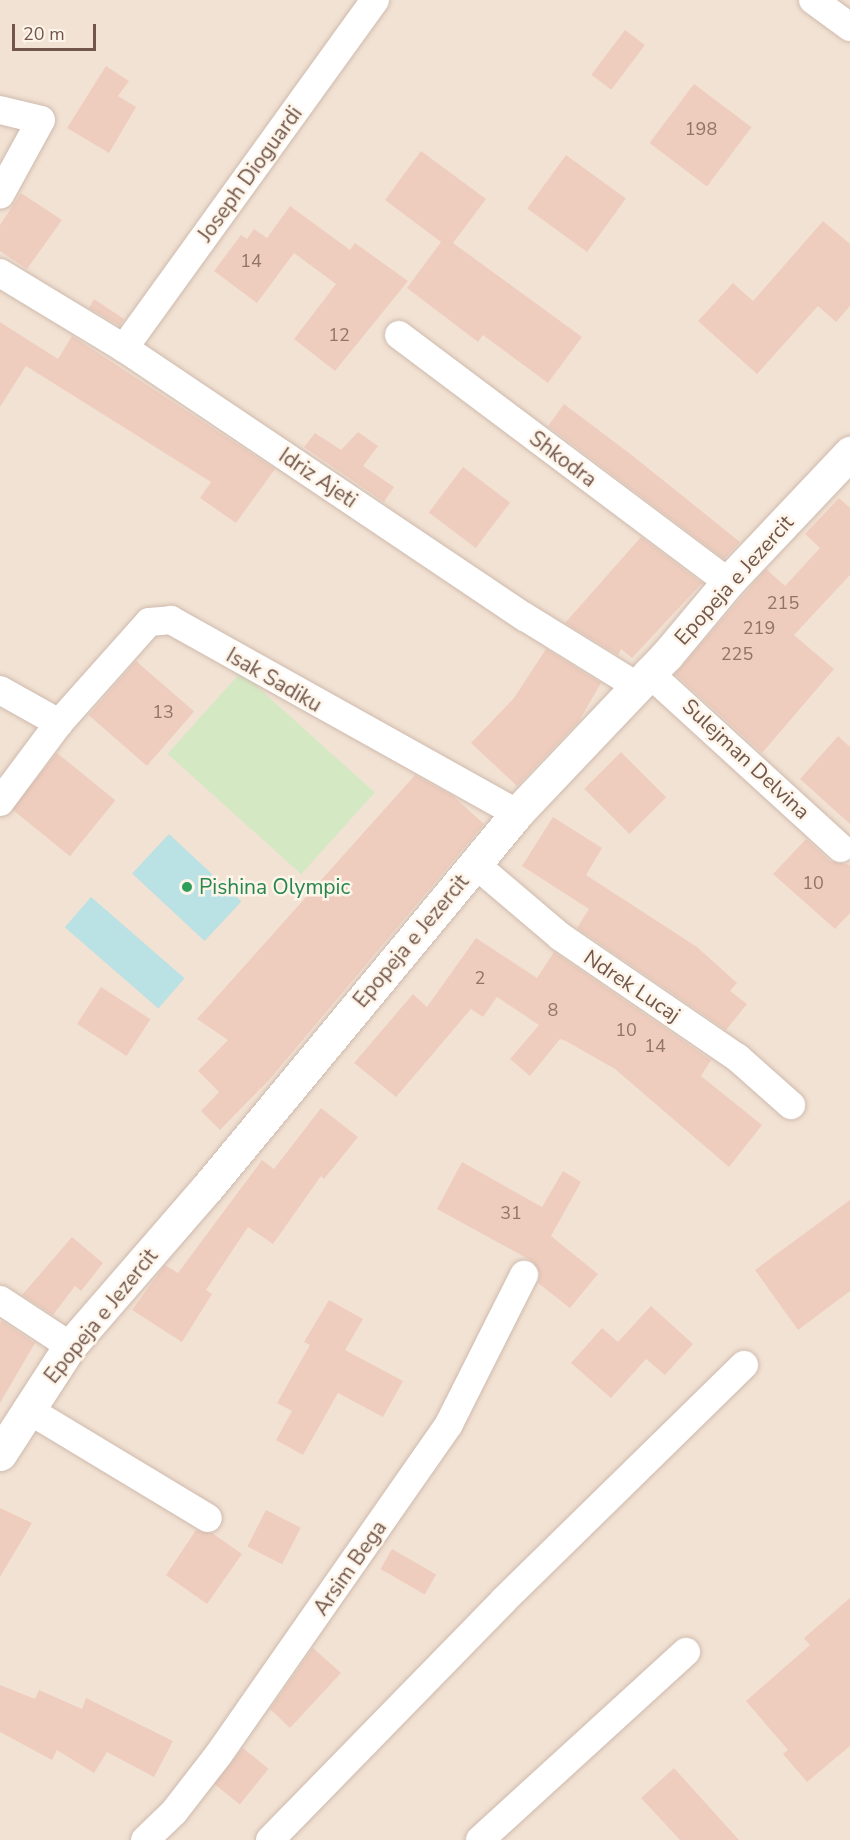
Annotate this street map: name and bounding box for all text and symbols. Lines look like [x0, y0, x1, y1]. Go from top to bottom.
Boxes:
scale bar [15, 12, 99, 50]
text: 20 m [23, 22, 65, 46]
street label: Joseph Dioguardi [192, 101, 308, 247]
house number: 198 [685, 118, 717, 140]
house number: 14 [240, 250, 262, 272]
house number: 12 [328, 324, 350, 346]
street label: Shkodra [524, 426, 602, 492]
street label: Idriz Ajeti [274, 443, 362, 513]
street label: Epopeja e Jezercit [669, 510, 799, 650]
house number: 215 [767, 592, 799, 614]
house number: 219 [743, 617, 775, 639]
street label: Isak Sadiku [222, 643, 326, 717]
house number: 225 [721, 643, 753, 665]
street label: Sulejman Delvina [677, 694, 815, 824]
house number: 13 [152, 701, 174, 723]
street label: Epopeja e Jezercit [348, 869, 474, 1013]
house number: 10 [802, 872, 824, 894]
place label: Pishina Olympic [199, 874, 350, 900]
marker: Pishina Olympic [180, 880, 194, 894]
street label: Ndrek Lucaj [579, 945, 685, 1027]
house number: 2 [475, 967, 485, 989]
house number: 8 [548, 999, 558, 1021]
house number: 10 [615, 1019, 637, 1041]
house number: 14 [644, 1035, 666, 1057]
house number: 31 [500, 1202, 522, 1224]
street label: Epopeja e Jezercit [39, 1244, 163, 1388]
street label: Arsim Bega [308, 1516, 392, 1620]

